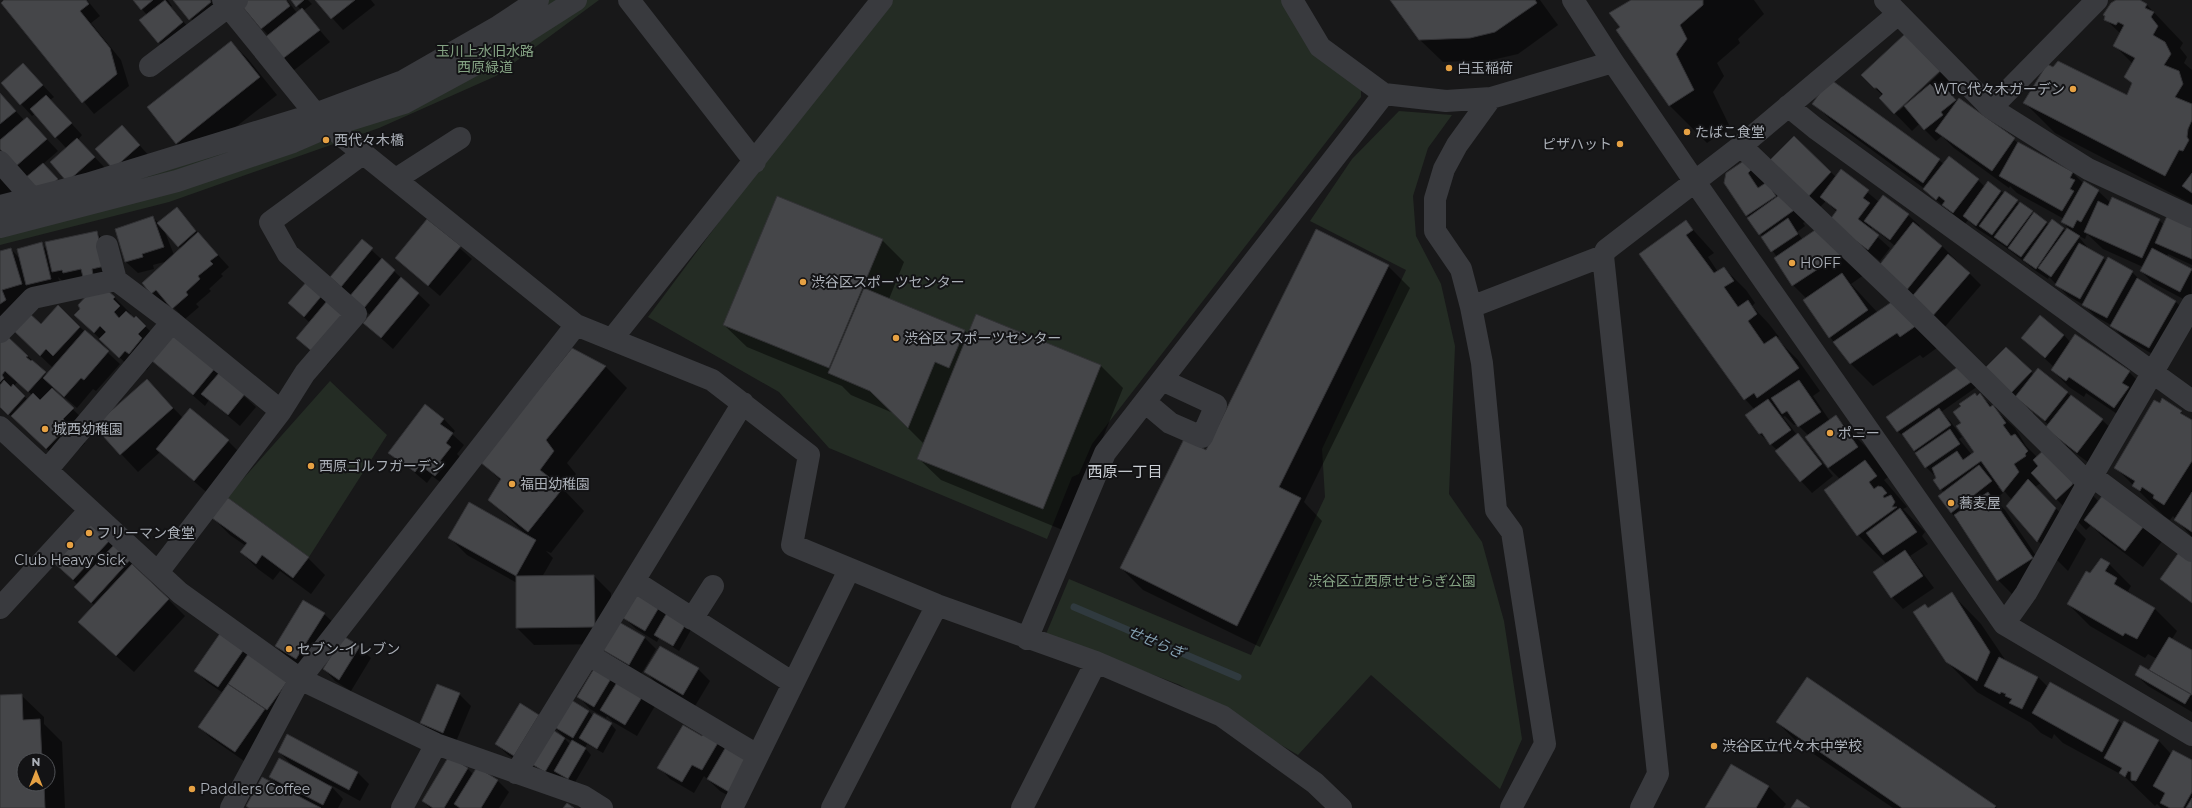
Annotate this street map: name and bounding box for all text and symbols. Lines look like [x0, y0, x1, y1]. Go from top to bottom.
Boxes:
park label: 玉川上水旧水路 西原緑道 [436, 42, 534, 76]
place label: 白玉稲荷 [1457, 59, 1513, 77]
marker: 白玉稲荷 [1444, 63, 1454, 73]
place label: WTC代々木ガーデン [1934, 80, 2065, 98]
marker: WTC代々木ガーデン [2068, 84, 2078, 94]
place label: たばこ食堂 [1695, 123, 1765, 141]
marker: たばこ食堂 [1682, 127, 1692, 137]
place label: 西代々木橋 [334, 131, 404, 149]
marker: 西代々木橋 [321, 135, 331, 145]
place label: ピザハット [1542, 135, 1612, 153]
marker: ピザハット [1615, 139, 1625, 149]
place label: HOFF [1800, 254, 1841, 272]
marker: HOFF [1787, 258, 1797, 268]
place label: 渋谷区スポーツセンター [811, 273, 965, 291]
marker: 渋谷区スポーツセンター [798, 277, 808, 287]
place label: 渋谷区 スポーツセンター [904, 329, 1061, 347]
marker: 渋谷区 スポーツセンター [891, 333, 901, 343]
place label: 城西幼稚園 [53, 420, 123, 438]
marker: 城西幼稚園 [40, 424, 50, 434]
place label: ポニー [1838, 424, 1880, 442]
marker: ポニー [1825, 428, 1835, 438]
place label: 西原ゴルフガーデン [319, 457, 445, 475]
marker: 西原ゴルフガーデン [306, 461, 316, 471]
district label: 西原一丁目 [1087, 462, 1163, 481]
place label: 福田幼稚園 [520, 475, 590, 493]
marker: 福田幼稚園 [507, 479, 517, 489]
place label: 蕎麦屋 [1959, 494, 2001, 512]
marker: 蕎麦屋 [1946, 498, 1956, 508]
place label: フリーマン食堂 [97, 524, 195, 542]
marker: フリーマン食堂 [84, 528, 94, 538]
marker: Club Heavy Sick [65, 540, 75, 550]
place label: Club Heavy Sick [14, 551, 126, 569]
park label: 渋谷区立西原せせらぎ公園 [1308, 572, 1476, 590]
water label: せせらぎ [1125, 622, 1189, 663]
place label: セブン-イレブン [297, 640, 400, 658]
marker: セブン-イレブン [284, 644, 294, 654]
place label: 渋谷区立代々木中学校 [1722, 737, 1862, 755]
marker: 渋谷区立代々木中学校 [1709, 741, 1719, 751]
north arrow [16, 752, 56, 792]
text: N [32, 755, 40, 769]
place label: Paddlers Coffee [200, 780, 310, 798]
marker: Paddlers Coffee [187, 784, 197, 794]

